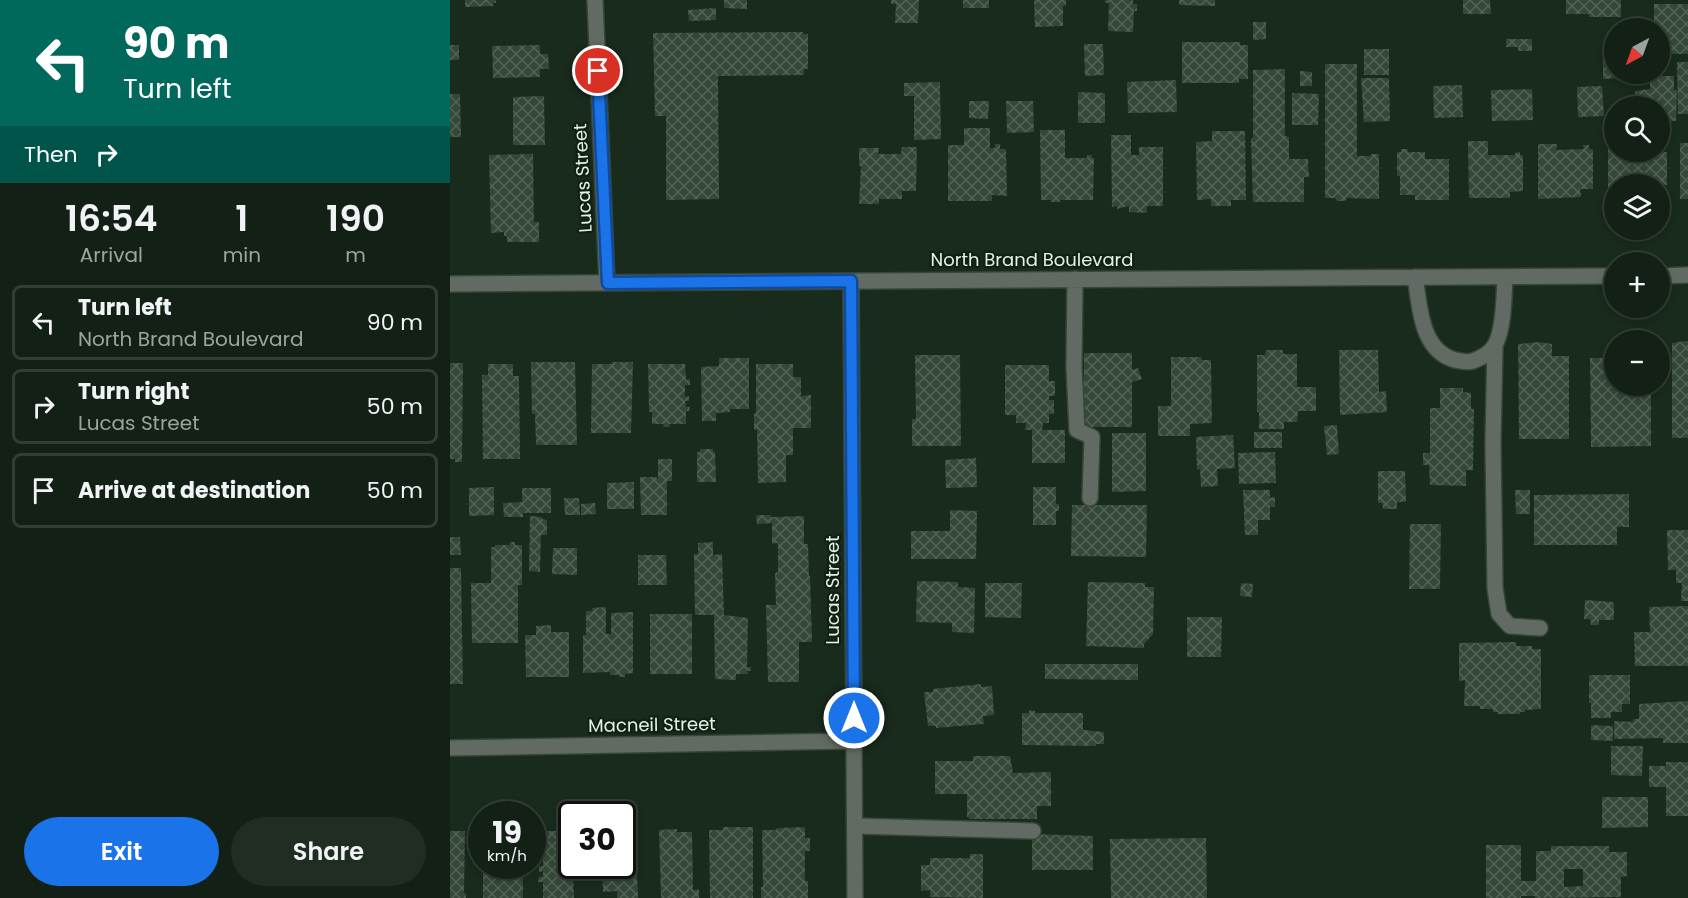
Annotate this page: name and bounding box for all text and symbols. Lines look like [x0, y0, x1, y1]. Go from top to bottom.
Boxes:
text: 90 m [123, 14, 230, 73]
north arrow [1604, 18, 1670, 84]
map controls [1604, 18, 1670, 396]
icon: left [24, 24, 102, 102]
pin [572, 45, 623, 96]
icon: arrive [581, 54, 614, 87]
text: Turn left [123, 70, 232, 107]
button: search [1604, 96, 1670, 162]
street label: Lucas Street [567, 123, 598, 233]
icon: right [90, 138, 123, 171]
text: Then [24, 139, 78, 170]
button: layers [1604, 174, 1670, 240]
text: 16:54 [65, 193, 158, 244]
text: 1 [235, 193, 248, 244]
text: 190 [326, 193, 385, 244]
text: Arrival [80, 241, 143, 269]
text: min [223, 241, 261, 269]
text: m [345, 241, 366, 269]
street label: North Brand Boulevard [931, 247, 1134, 272]
button: + [1604, 252, 1670, 318]
text: Turn left [78, 292, 172, 323]
icon: left [27, 306, 60, 339]
text: 90 m [367, 307, 423, 338]
text: North Brand Boulevard [78, 325, 304, 353]
button: − [1604, 330, 1670, 396]
text: Turn right [78, 376, 189, 407]
icon: right [27, 390, 60, 423]
text: 50 m [367, 391, 423, 422]
text: Lucas Street [78, 409, 199, 437]
icon: arrive [27, 474, 60, 507]
text: Arrive at destination [78, 475, 310, 506]
text: 50 m [367, 475, 423, 506]
street label: Lucas Street [820, 535, 845, 645]
position arrow [822, 686, 886, 750]
street label: Macneil Street [588, 711, 716, 738]
speed limit sign: 30 [558, 801, 636, 879]
text: 19 [492, 811, 522, 854]
button: Exit [24, 817, 219, 886]
button: Share [231, 817, 426, 886]
text: km/h [487, 845, 527, 866]

